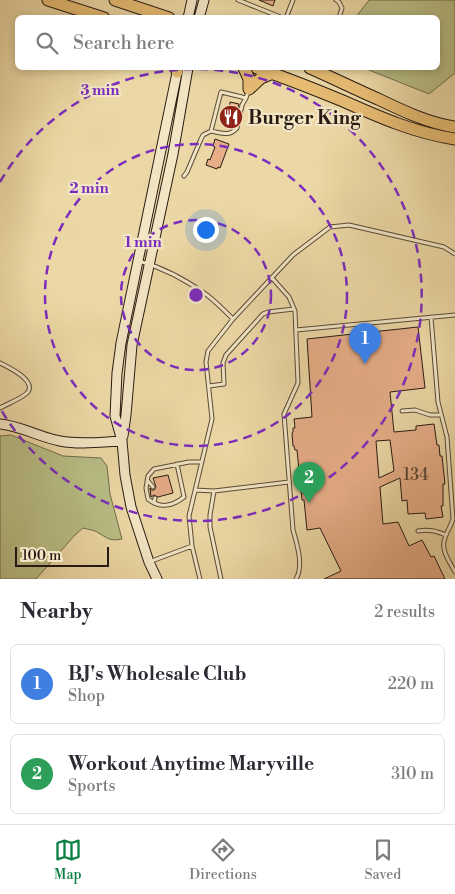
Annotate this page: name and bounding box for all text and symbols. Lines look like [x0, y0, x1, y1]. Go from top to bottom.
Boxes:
search box [15, 15, 440, 70]
icon: search [33, 29, 61, 57]
text: Search here [73, 31, 174, 55]
text: 3 min [80, 81, 120, 100]
restaurant icon: Burger King [218, 104, 244, 130]
place label: Burger King [248, 106, 362, 130]
text: 2 min [69, 179, 109, 198]
your location [193, 217, 219, 243]
text: 1 min [124, 233, 162, 252]
centre of rings [187, 286, 205, 304]
pin: 1 [349, 323, 381, 364]
pin: 2 [293, 462, 325, 503]
house number: 134 [403, 465, 429, 485]
scale bar [15, 544, 109, 567]
text: 100 m [22, 547, 61, 565]
text: Nearby [20, 599, 93, 625]
text: 2 results [374, 602, 435, 622]
text: BJ's Wholesale Club [68, 662, 246, 686]
text: 1 [33, 674, 41, 694]
text: 220 m [388, 674, 434, 694]
text: Shop [68, 686, 105, 706]
text: Workout Anytime Maryville [68, 752, 314, 776]
text: 2 [32, 764, 42, 784]
text: 310 m [391, 764, 434, 784]
text: Sports [68, 776, 115, 796]
tab: Map [54, 836, 82, 884]
tab: Directions [189, 836, 257, 884]
tab: Saved [364, 836, 401, 884]

